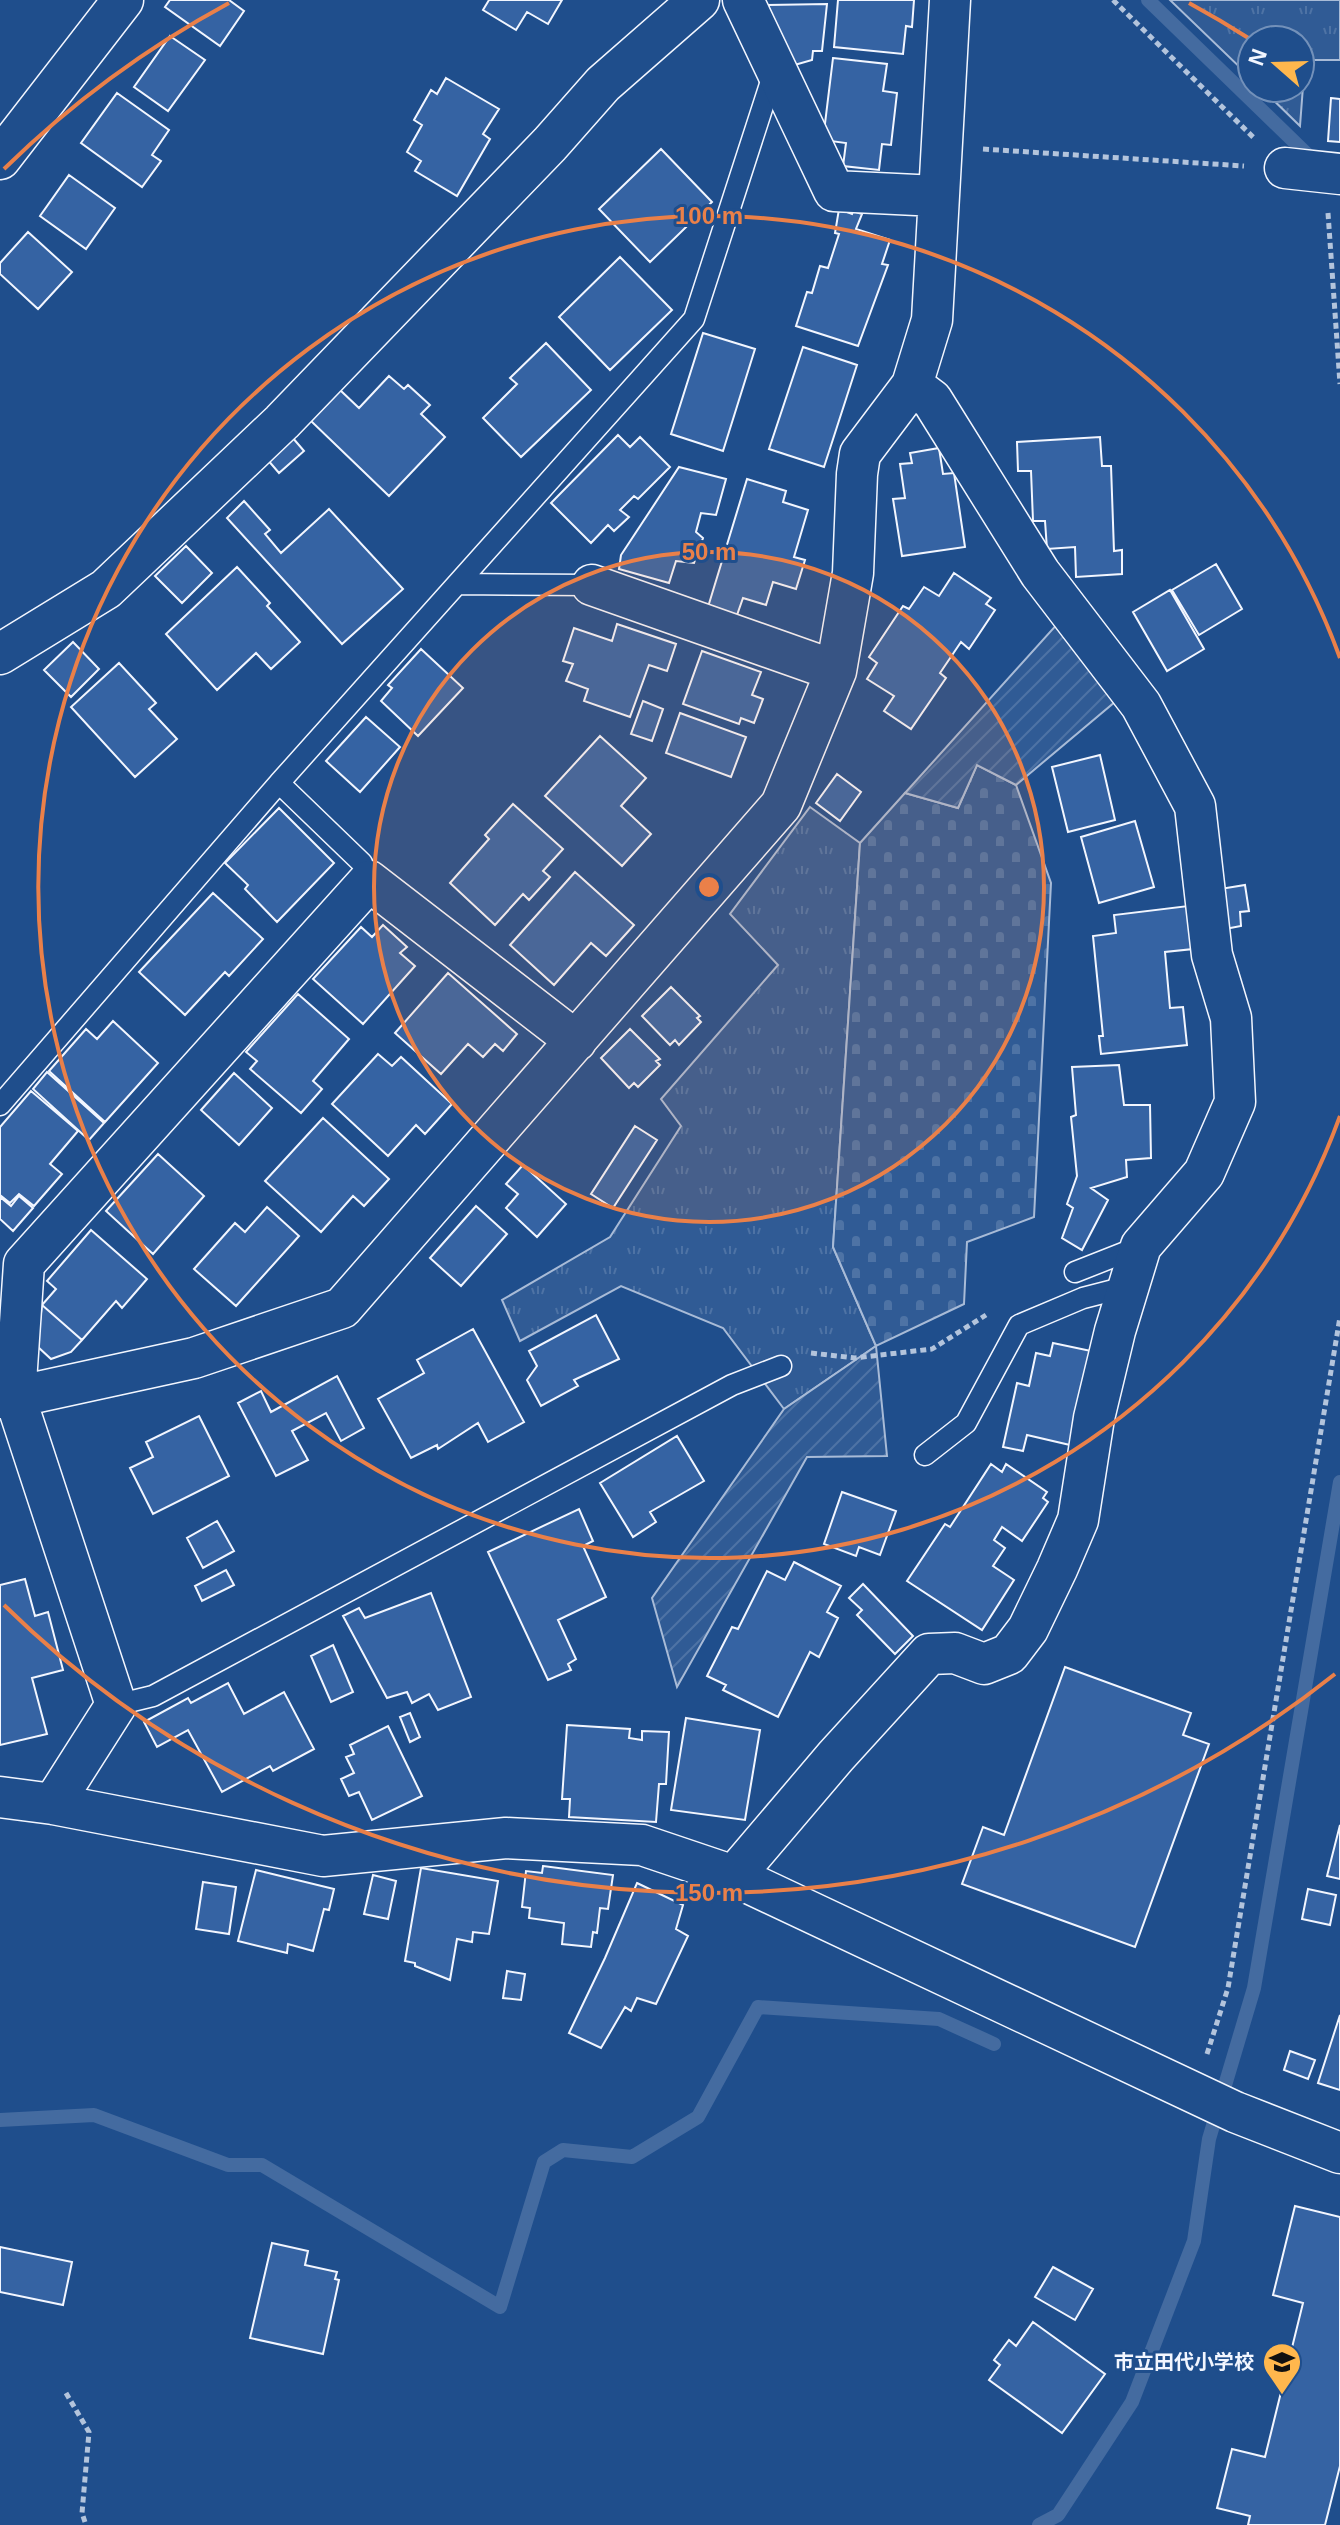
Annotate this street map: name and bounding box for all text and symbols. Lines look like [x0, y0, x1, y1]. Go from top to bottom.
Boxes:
north arrow [1236, 24, 1316, 104]
text: N [1243, 46, 1272, 69]
text: 100 m [675, 202, 743, 229]
text: 50 m [682, 538, 736, 565]
centre of rings [695, 873, 723, 901]
text: 150 m [675, 1879, 743, 1906]
school or university icon: 市立田代小学校 [1261, 2341, 1303, 2396]
place label: 市立田代小学校 [1114, 2351, 1254, 2373]

